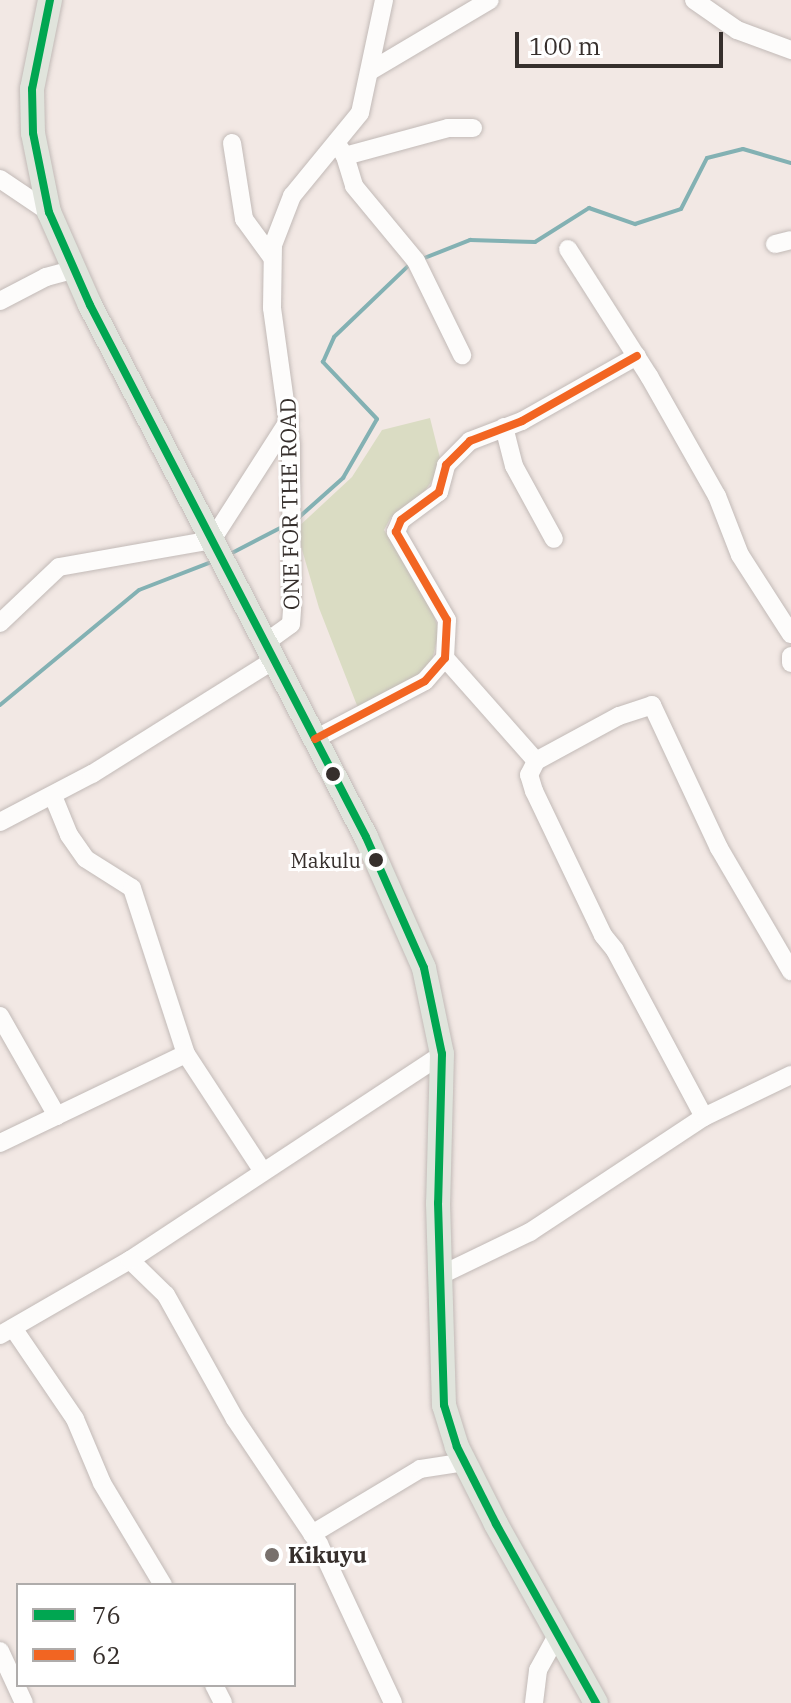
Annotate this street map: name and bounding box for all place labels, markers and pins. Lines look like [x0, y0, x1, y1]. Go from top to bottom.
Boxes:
unlabelled marker [325, 766, 341, 782]
place label: Makulu [290, 848, 361, 872]
marker: Makulu [368, 852, 384, 868]
place label: Kikuyu [288, 1542, 367, 1568]
marker: Kikuyu [263, 1546, 281, 1564]

